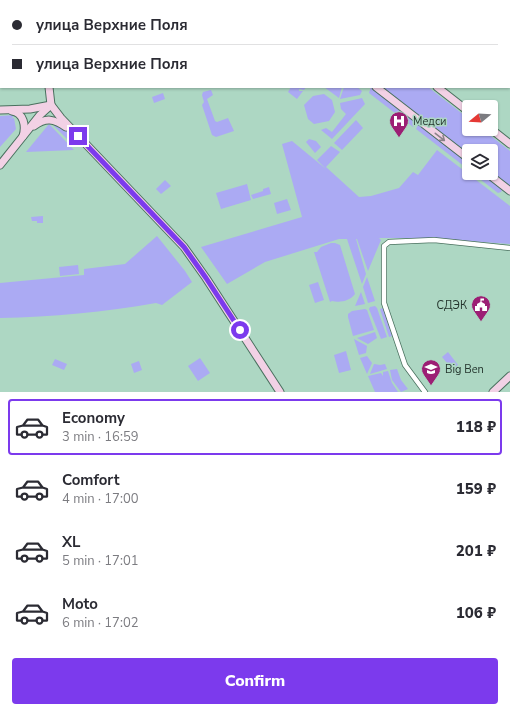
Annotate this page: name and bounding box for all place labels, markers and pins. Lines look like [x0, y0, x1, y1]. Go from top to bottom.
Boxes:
hospital icon: Медси [388, 110, 410, 138]
place label: Медси [413, 114, 447, 129]
public building icon: СДЭК [470, 294, 492, 322]
place label: СДЭК [437, 298, 467, 313]
school or university icon: Big Ben [420, 358, 442, 386]
place label: Big Ben [445, 362, 484, 377]

